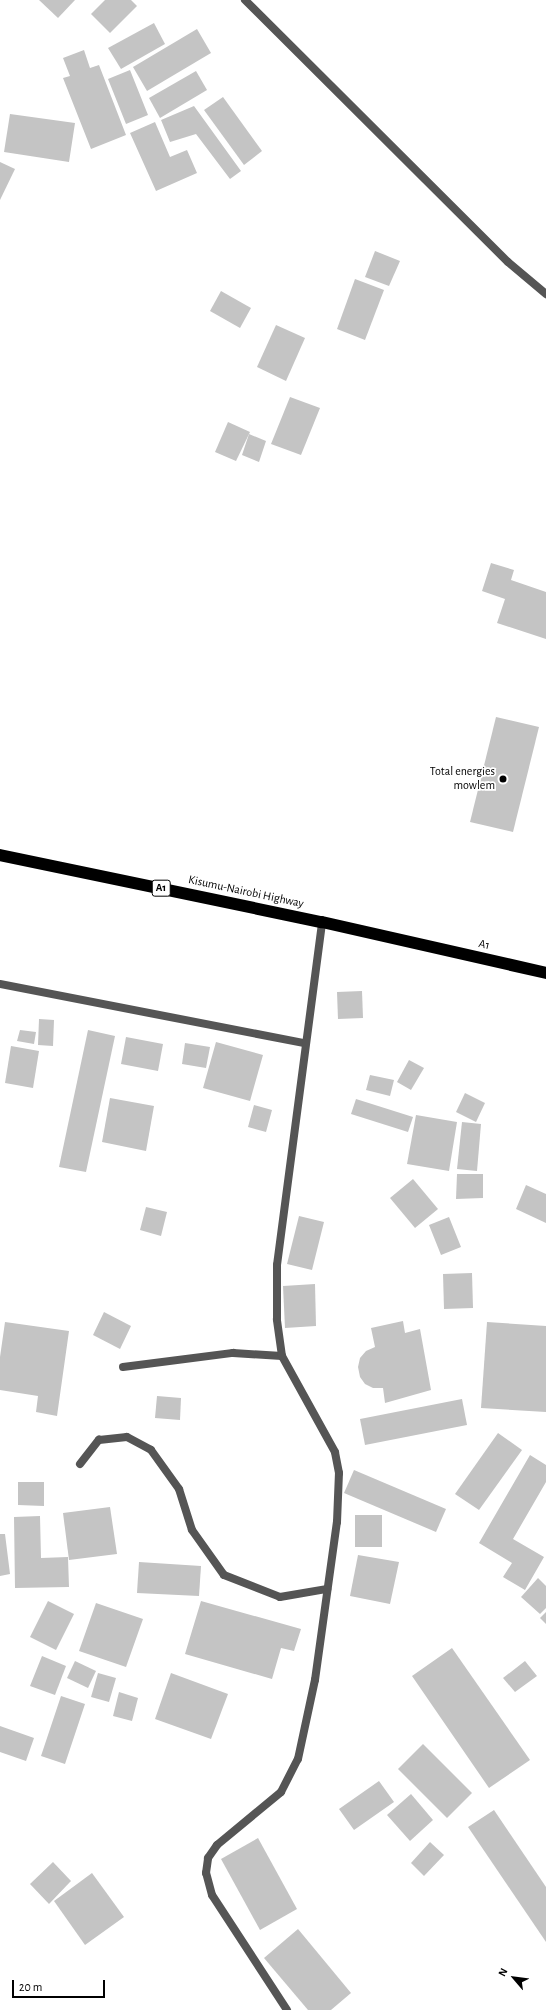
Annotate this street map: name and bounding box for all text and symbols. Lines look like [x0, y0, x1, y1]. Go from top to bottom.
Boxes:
place label: Total energies mowlem [430, 765, 495, 793]
marker: Total energies mowlem [498, 774, 508, 784]
street label: Kisumu-Nairobi Highway [187, 873, 305, 911]
road number: A1 [151, 879, 171, 897]
street label: A1 [477, 937, 491, 953]
north arrow [494, 1958, 534, 1998]
text: N [496, 1966, 510, 1978]
scale bar [14, 1972, 107, 1998]
text: 20 m [19, 1981, 42, 1993]

